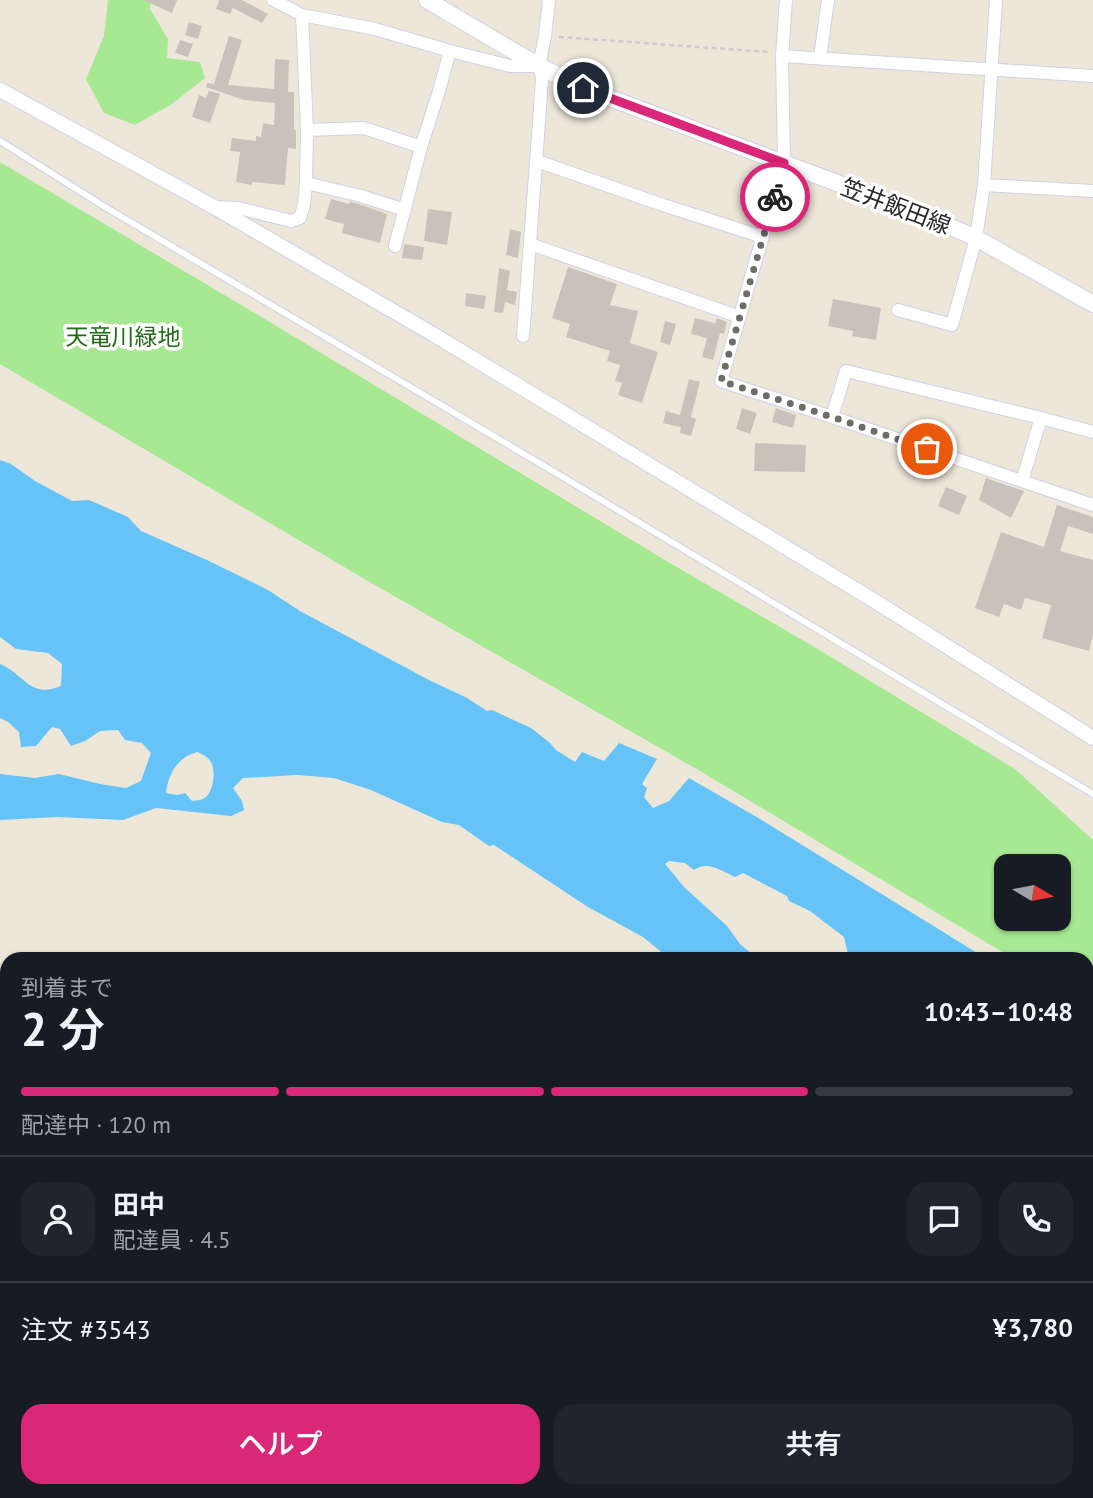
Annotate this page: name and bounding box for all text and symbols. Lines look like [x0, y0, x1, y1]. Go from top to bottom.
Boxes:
pin [553, 58, 613, 118]
icon: home [564, 69, 602, 107]
courier [740, 162, 810, 232]
street label: 笠井飯田線 [837, 172, 955, 240]
icon: bike [756, 178, 794, 216]
park label: 天竜川緑地 [66, 322, 181, 351]
pin [897, 419, 957, 479]
icon: bag [908, 430, 946, 468]
north arrow [994, 854, 1071, 931]
map controls [994, 854, 1071, 931]
text: 到着まで [21, 973, 113, 1002]
text: 10:43–10:48 [924, 995, 1073, 1028]
text: 2 分 [21, 999, 105, 1059]
text: 配達中 · 120 m [21, 1110, 171, 1139]
button: person [21, 1182, 95, 1256]
button: chat [907, 1182, 981, 1256]
button: phone [999, 1182, 1073, 1256]
text: 田中 [113, 1188, 165, 1221]
text: 配達員 · 4.5 [113, 1225, 230, 1254]
text: ¥3,780 [993, 1311, 1073, 1344]
text: 注文 #3543 [21, 1313, 151, 1346]
button: ヘルプ [21, 1404, 540, 1484]
button: 共有 [554, 1404, 1073, 1484]

